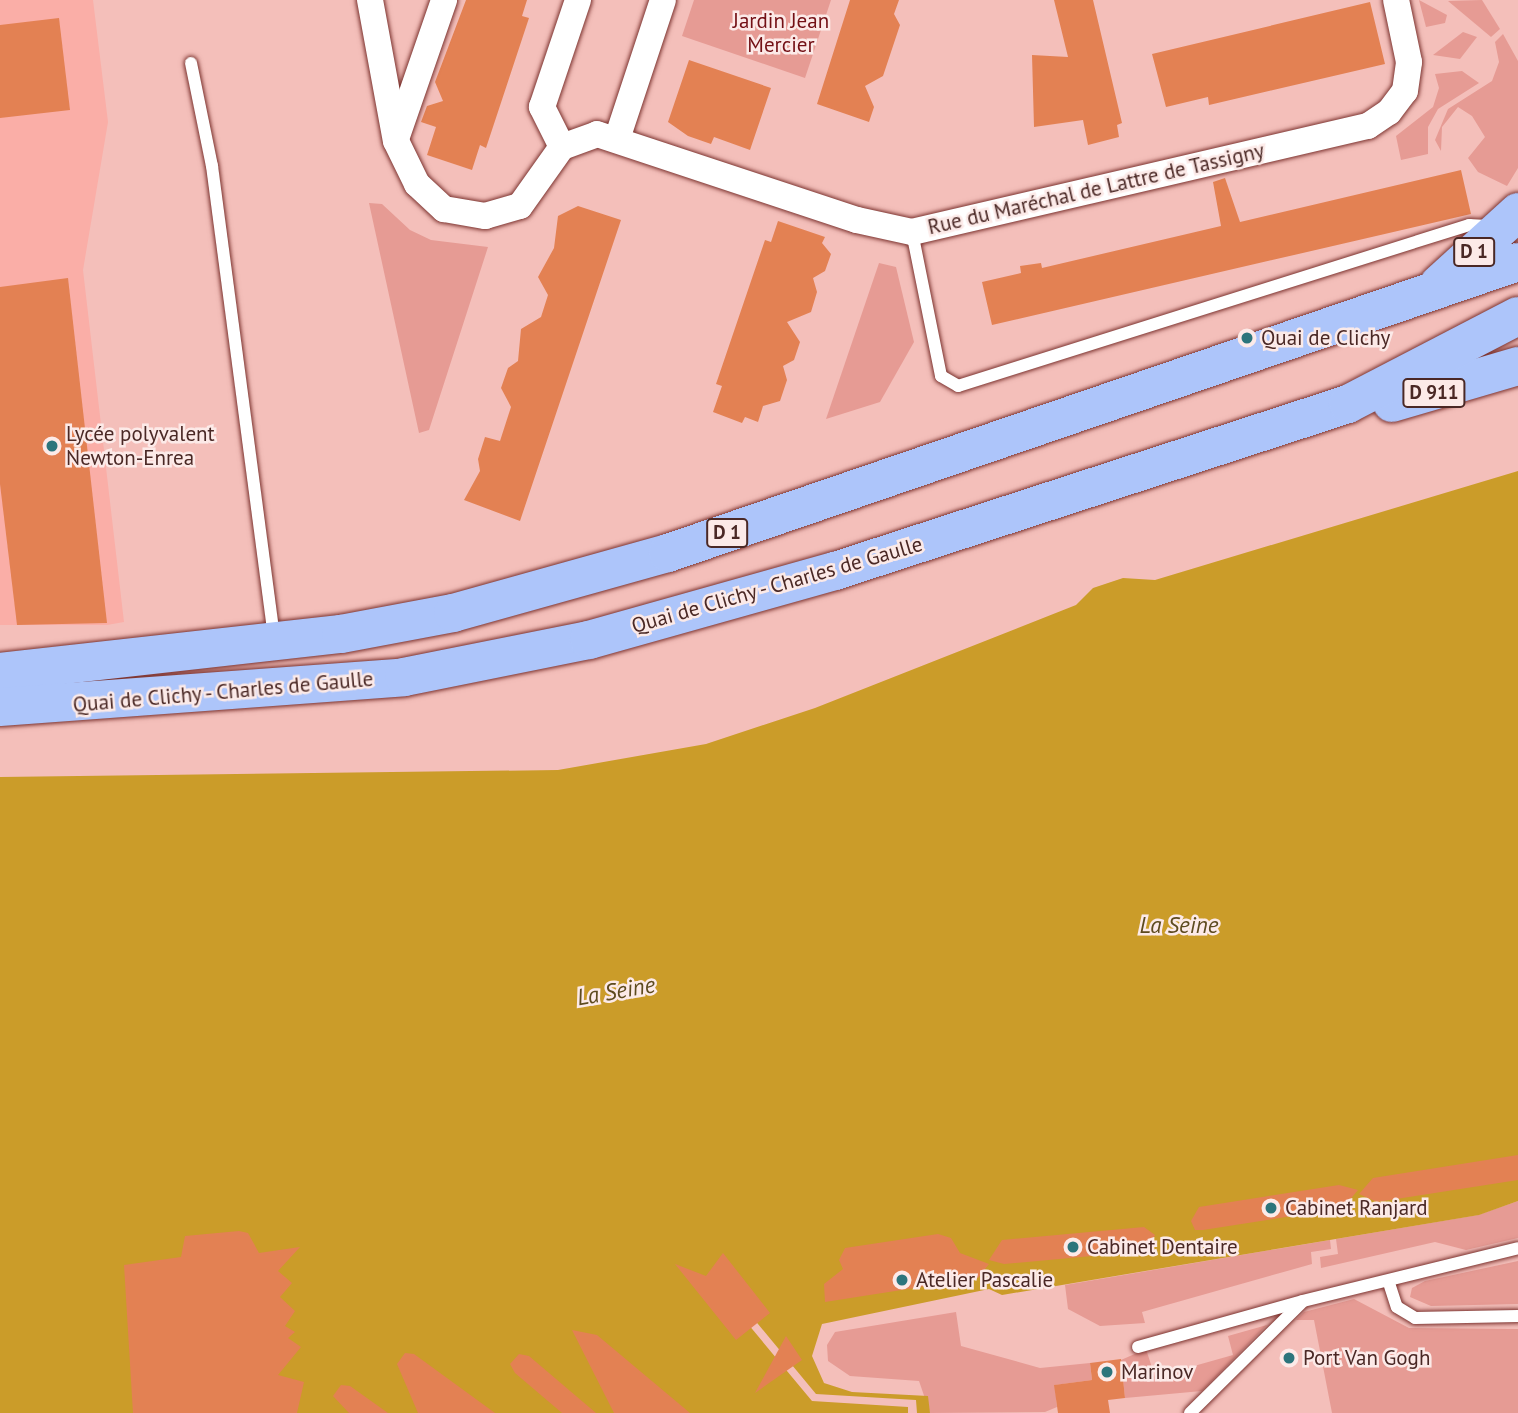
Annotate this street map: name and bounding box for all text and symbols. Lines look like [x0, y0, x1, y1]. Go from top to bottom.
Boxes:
park label: Jardin Jean Mercier [733, 8, 829, 58]
street label: Rue du Maréchal de Lattre de Tassigny [925, 138, 1267, 240]
road number: D 1 [1453, 236, 1495, 268]
place label: Quai de Clichy [1261, 325, 1390, 351]
marker: Quai de Clichy [1239, 330, 1255, 346]
road number: D 911 [1401, 378, 1467, 408]
place label: Lycée polyvalent Newton-Enrea [66, 421, 215, 471]
marker: Lycée polyvalent Newton-Enrea [44, 438, 60, 454]
road number: D 1 [706, 518, 748, 548]
street label: Quai de Clichy - Charles de Gaulle [627, 531, 927, 639]
street label: Quai de Clichy - Charles de Gaulle [70, 666, 376, 718]
water label: La Seine [1140, 911, 1218, 939]
water label: La Seine [575, 971, 657, 1011]
place label: Cabinet Ranjard [1285, 1195, 1428, 1221]
marker: Cabinet Ranjard [1263, 1200, 1279, 1216]
place label: Cabinet Dentaire [1087, 1234, 1238, 1260]
marker: Cabinet Dentaire [1065, 1239, 1081, 1255]
place label: Atelier Pascalie [916, 1267, 1053, 1293]
marker: Atelier Pascalie [894, 1272, 910, 1288]
place label: Port Van Gogh [1303, 1345, 1431, 1371]
marker: Port Van Gogh [1281, 1350, 1297, 1366]
place label: Marinov [1121, 1359, 1193, 1385]
marker: Marinov [1099, 1364, 1115, 1380]

